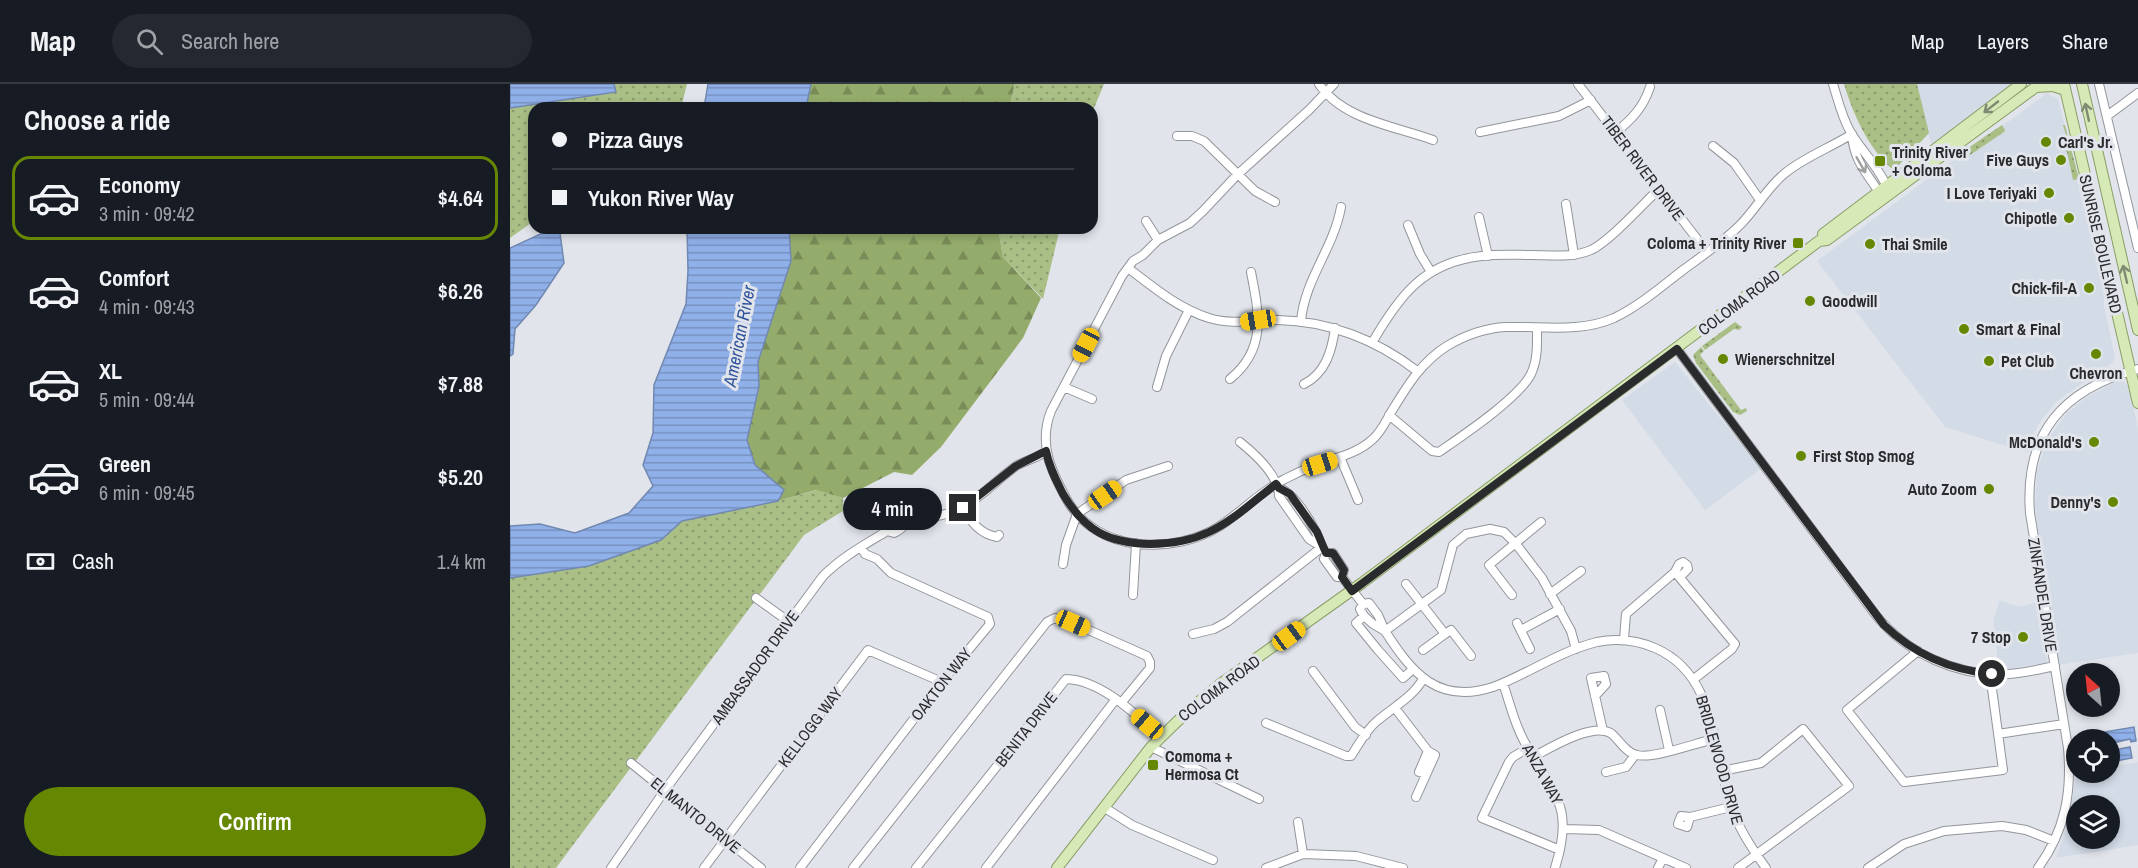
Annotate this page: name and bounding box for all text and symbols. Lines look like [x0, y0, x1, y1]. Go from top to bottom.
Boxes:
search box [112, 14, 532, 68]
text: Map [30, 22, 76, 60]
icon: search [133, 25, 166, 58]
text: Search here [181, 26, 279, 56]
text: Map [1911, 27, 1944, 56]
text: Layers [1977, 27, 2029, 56]
text: Share [2062, 27, 2108, 56]
one-way arrow [1983, 101, 1999, 114]
text: Choose a ride [24, 102, 170, 138]
one-way arrow [2081, 103, 2093, 122]
street label: TIBER RIVER DRIVE [1596, 111, 1690, 225]
text: Pizza Guys [588, 125, 683, 155]
place label: Carl's Jr. [2058, 131, 2113, 153]
marker: Carl's Jr. [2039, 135, 2053, 149]
place label: Trinity River + Coloma [1892, 141, 1969, 181]
place label: Five Guys [1986, 149, 2049, 171]
marker: Five Guys [2054, 153, 2068, 167]
marker: Trinity River + Coloma [1873, 154, 1887, 168]
one-way arrow [1855, 156, 1867, 173]
text: Economy [99, 170, 180, 200]
icon: car [27, 171, 81, 225]
street label: SUNRISE BOULEVARD [2074, 172, 2128, 316]
place label: I Love Teriyaki [1947, 182, 2037, 204]
text: $4.64 [438, 183, 483, 213]
text: Yukon River Way [588, 183, 734, 213]
marker: I Love Teriyaki [2042, 186, 2056, 200]
text: 3 min · 09:42 [99, 200, 195, 227]
place label: Chipotle [2005, 207, 2057, 229]
marker: Chipotle [2062, 211, 2076, 225]
place label: Coloma + Trinity River [1647, 232, 1787, 254]
place label: Thai Smile [1882, 233, 1948, 255]
marker: Coloma + Trinity River [1791, 236, 1805, 250]
marker: Thai Smile [1863, 237, 1877, 251]
text: Comfort [99, 263, 169, 293]
icon: car [27, 264, 81, 318]
street label: COLOMA ROAD [1693, 264, 1785, 340]
one-way arrow [2118, 264, 2130, 283]
text: $6.26 [438, 276, 483, 306]
place label: Chick-fil-A [2011, 277, 2078, 299]
marker: Chick-fil-A [2082, 281, 2096, 295]
water label: American River [717, 282, 761, 390]
place label: Goodwill [1822, 290, 1877, 312]
text: 4 min · 09:43 [99, 293, 195, 320]
marker: Goodwill [1803, 294, 1817, 308]
car [1239, 308, 1277, 332]
place label: Smart & Final [1976, 318, 2061, 340]
marker: Smart & Final [1957, 322, 1971, 336]
car [1070, 325, 1102, 365]
marker: Chevron [2089, 347, 2103, 361]
place label: Wienerschnitzel [1735, 348, 1835, 370]
place label: Pet Club [2001, 350, 2054, 372]
marker: Wienerschnitzel [1716, 352, 1730, 366]
marker: Pet Club [1982, 354, 1996, 368]
text: XL [99, 356, 122, 386]
icon: car [27, 357, 81, 411]
place label: Chevron [2069, 362, 2123, 384]
text: $7.88 [438, 369, 483, 399]
text: 5 min · 09:44 [99, 386, 195, 413]
place label: McDonald's [2009, 431, 2082, 453]
marker: McDonald's [2087, 435, 2101, 449]
place label: First Stop Smog [1813, 445, 1914, 467]
text: Green [99, 449, 151, 479]
marker: First Stop Smog [1794, 449, 1808, 463]
icon: car [27, 450, 81, 504]
car [1300, 450, 1340, 478]
text: $5.20 [438, 462, 483, 492]
car [1085, 477, 1125, 513]
place label: Auto Zoom [1908, 478, 1977, 500]
text: 6 min · 09:45 [99, 479, 195, 506]
marker: Auto Zoom [1982, 482, 1996, 496]
callout: 4 min [843, 487, 942, 529]
place label: Denny's [2050, 491, 2101, 513]
route end [949, 494, 976, 521]
text: 4 min [871, 495, 914, 522]
marker: Denny's [2106, 495, 2120, 509]
street label: ZINFANDEL DRIVE [2023, 536, 2063, 654]
icon: cash [24, 545, 57, 578]
text: Cash [72, 546, 114, 576]
text: 1.4 km [437, 548, 486, 575]
street label: AMBASSADOR DRIVE [705, 605, 804, 729]
car [1053, 607, 1093, 639]
car [1269, 618, 1309, 654]
place label: 7 Stop [1971, 626, 2011, 648]
marker: 7 Stop [2016, 630, 2030, 644]
street label: OAKTON WAY [905, 643, 977, 725]
street label: COLOMA ROAD [1173, 650, 1265, 726]
route start [1978, 660, 2005, 687]
north arrow [2066, 663, 2120, 717]
map controls [2066, 663, 2120, 849]
street label: KELLOGG WAY [773, 682, 847, 771]
street label: BENITA DRIVE [990, 687, 1062, 771]
street label: BRIDLEWOOD DRIVE [1691, 693, 1749, 827]
car [1127, 706, 1167, 742]
button: locate [2066, 729, 2120, 783]
street label: ANZA WAY [1517, 739, 1569, 809]
place label: Comoma + Hermosa Ct [1165, 745, 1239, 785]
marker: Comoma + Hermosa Ct [1146, 758, 1160, 772]
street label: EL MANTO DRIVE [646, 772, 746, 858]
button: Confirm [24, 787, 486, 856]
button: layers [2066, 795, 2120, 849]

